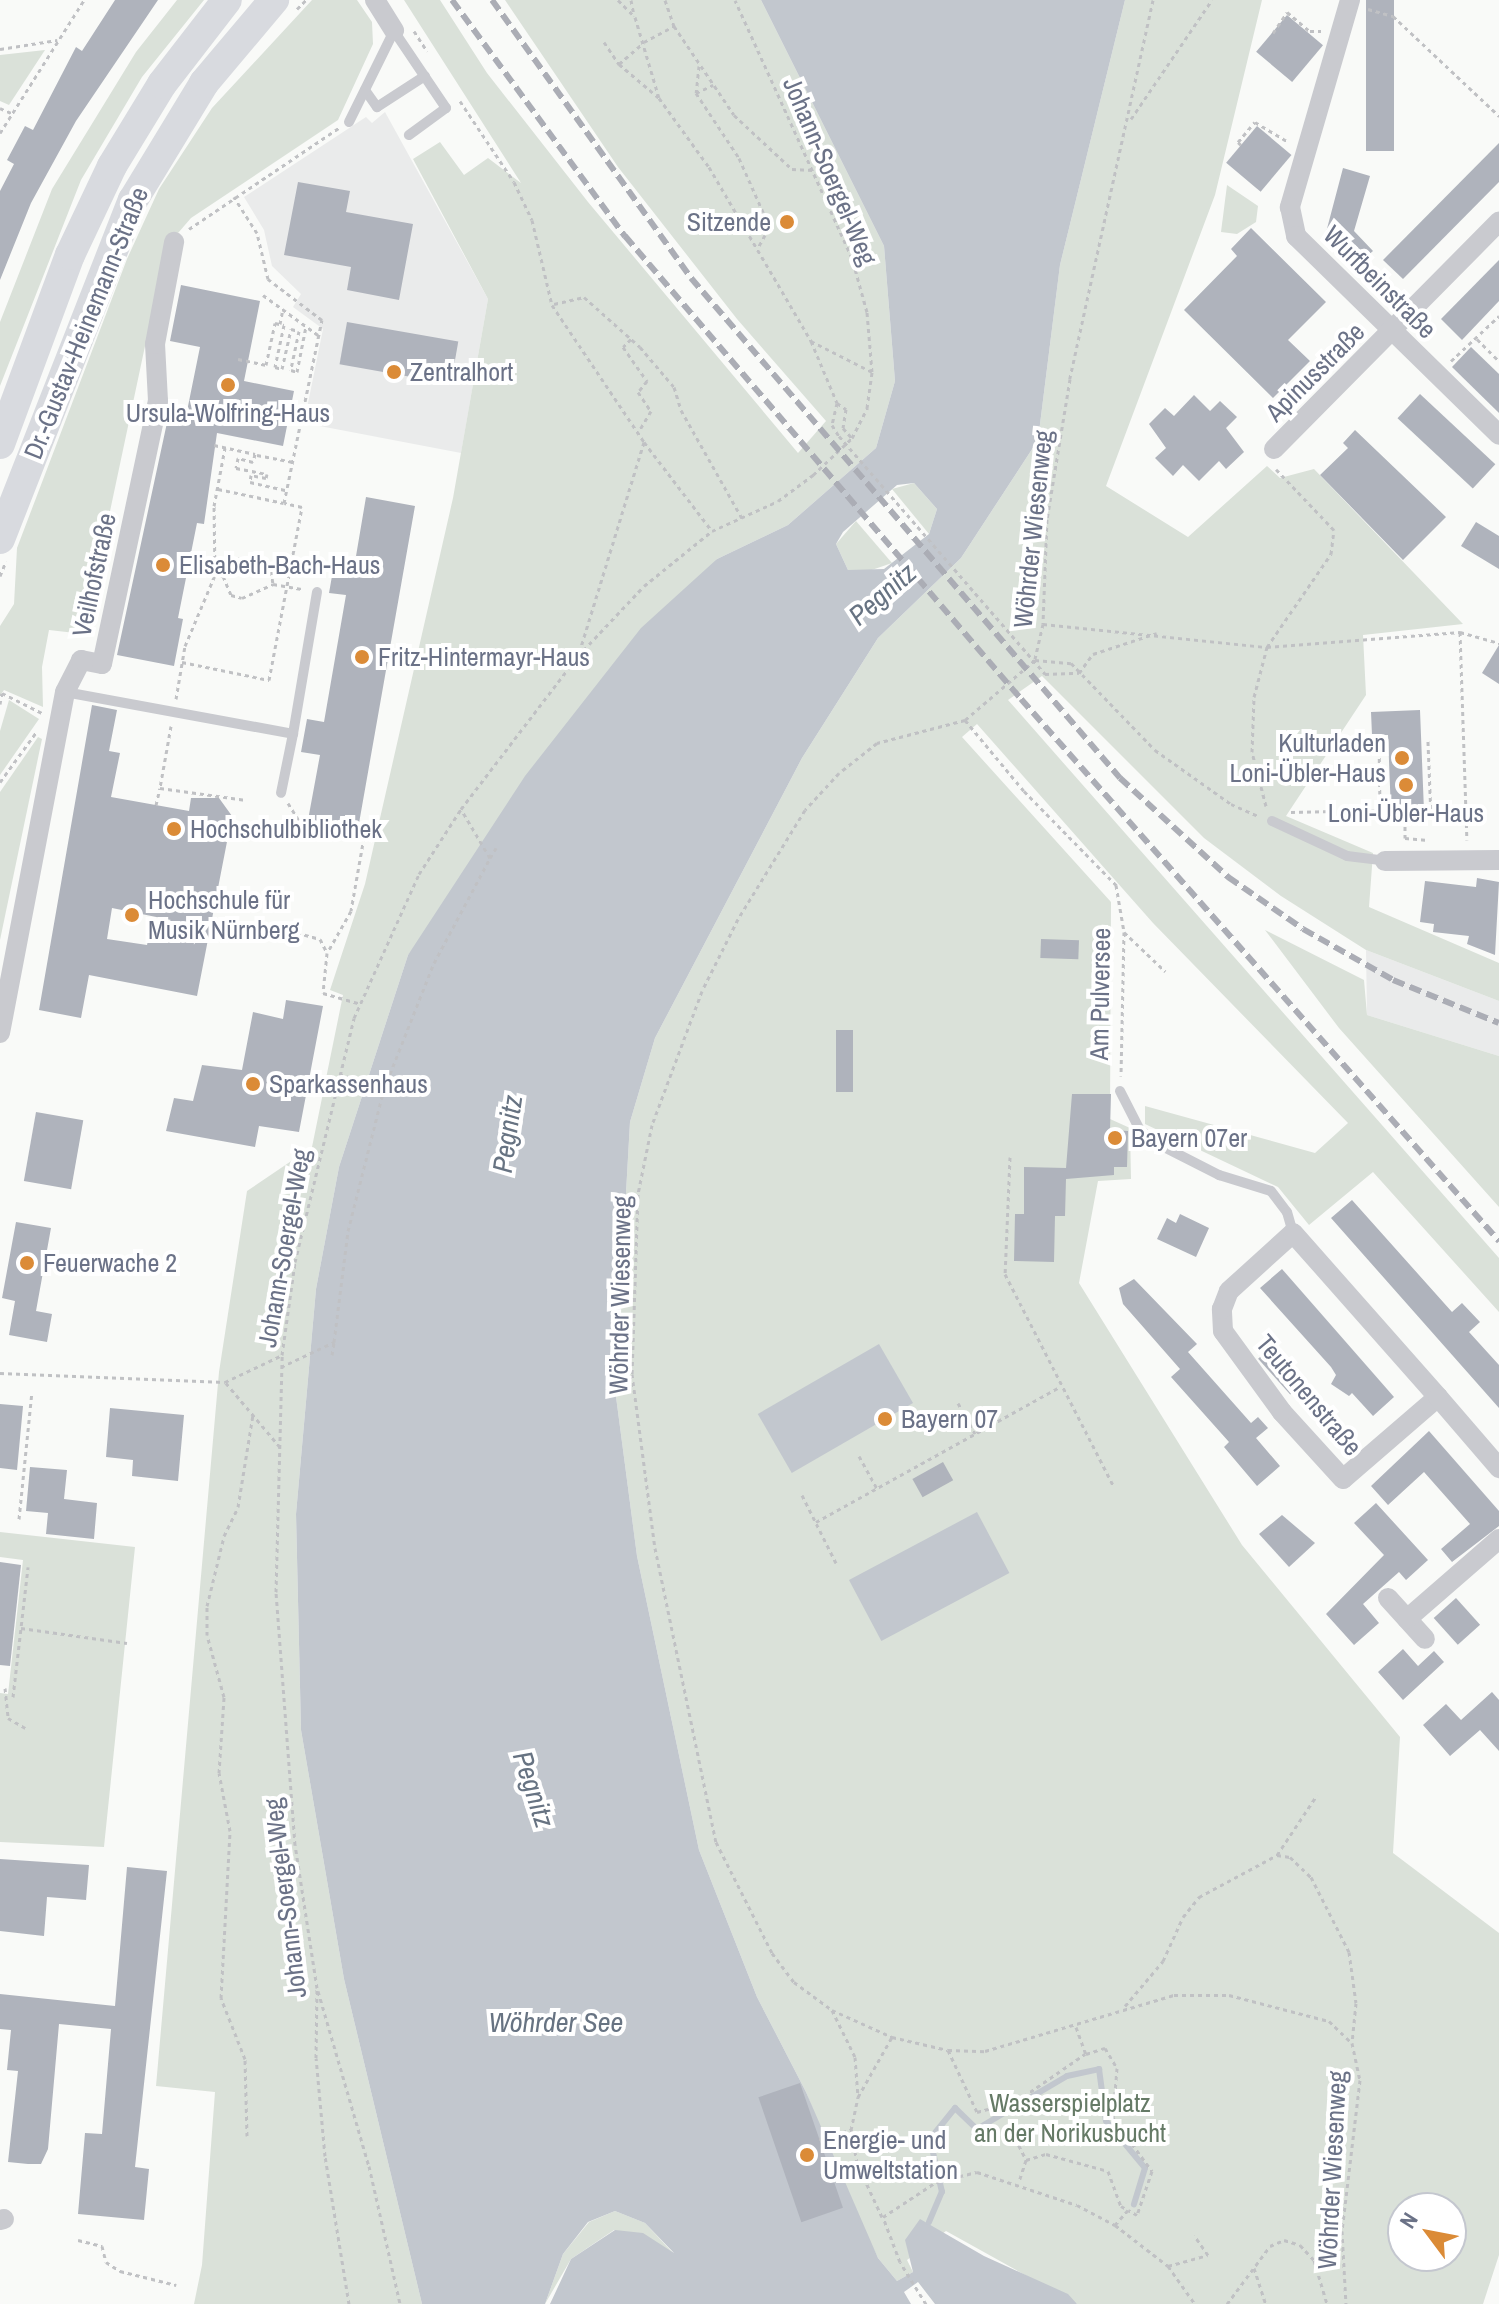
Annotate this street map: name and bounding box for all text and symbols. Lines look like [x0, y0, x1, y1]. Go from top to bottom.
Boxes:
street label: Johann-Soergel-Weg [776, 72, 884, 270]
street label: Dr.-Gustav-Heinemann-Straße [17, 183, 155, 463]
place label: Sitzende [687, 206, 771, 238]
marker: Sitzende [778, 213, 796, 231]
street label: Wurfbeinstraße [1317, 219, 1443, 345]
street label: Apinusstraße [1259, 316, 1371, 428]
place label: Zentralhort [410, 356, 513, 388]
marker: Zentralhort [385, 363, 403, 381]
marker: Ursula-Wolfring-Haus [219, 376, 237, 394]
place label: Ursula-Wolfring-Haus [126, 397, 330, 429]
street label: Wöhrder Wiesenweg [1007, 429, 1059, 629]
street label: Veilhofstraße [66, 510, 122, 640]
place label: Elisabeth-Bach-Haus [179, 549, 380, 581]
marker: Elisabeth-Bach-Haus [154, 556, 172, 574]
water label: Pegnitz [842, 556, 922, 632]
place label: Fritz-Hintermayr-Haus [378, 641, 590, 673]
marker: Fritz-Hintermayr-Haus [353, 648, 371, 666]
place label: Kulturladen Loni-Übler-Haus [1230, 727, 1386, 788]
marker: Kulturladen Loni-Übler-Haus [1393, 749, 1411, 767]
marker: Loni-Übler-Haus [1397, 776, 1415, 794]
place label: Loni-Übler-Haus [1328, 797, 1484, 829]
place label: Hochschulbibliothek [190, 813, 382, 845]
marker: Hochschulbibliothek [165, 820, 183, 838]
place label: Hochschule für Musik Nürnberg [148, 884, 300, 946]
marker: Hochschule für Musik Nürnberg [123, 906, 141, 924]
street label: Am Pulversee [1083, 927, 1117, 1061]
place label: Sparkassenhaus [269, 1068, 428, 1100]
marker: Sparkassenhaus [244, 1075, 262, 1093]
water label: Pegnitz [485, 1093, 529, 1175]
place label: Bayern 07er [1131, 1122, 1247, 1154]
marker: Bayern 07er [1106, 1129, 1124, 1147]
street label: Johann-Soergel-Weg [251, 1146, 317, 1350]
street label: Wöhrder Wiesenweg [603, 1195, 637, 1395]
place label: Feuerwache 2 [43, 1247, 177, 1279]
marker: Feuerwache 2 [18, 1254, 36, 1272]
street label: Teutonenstraße [1249, 1328, 1369, 1462]
place label: Bayern 07 [901, 1403, 998, 1435]
marker: Bayern 07 [876, 1410, 894, 1428]
water label: Pegnitz [506, 1747, 562, 1831]
street label: Johann-Soergel-Weg [257, 1796, 313, 2000]
water label: Wöhrder See [489, 2005, 623, 2039]
street label: Wöhrder Wiesenweg [1311, 2070, 1353, 2270]
park label: Wasserspielplatz an der Norikusbucht [974, 2087, 1166, 2148]
place label: Energie- und Umweltstation [823, 2124, 958, 2186]
marker: Energie- und Umweltstation [798, 2146, 816, 2164]
north arrow [1387, 2192, 1467, 2272]
text: N [1392, 2207, 1425, 2234]

